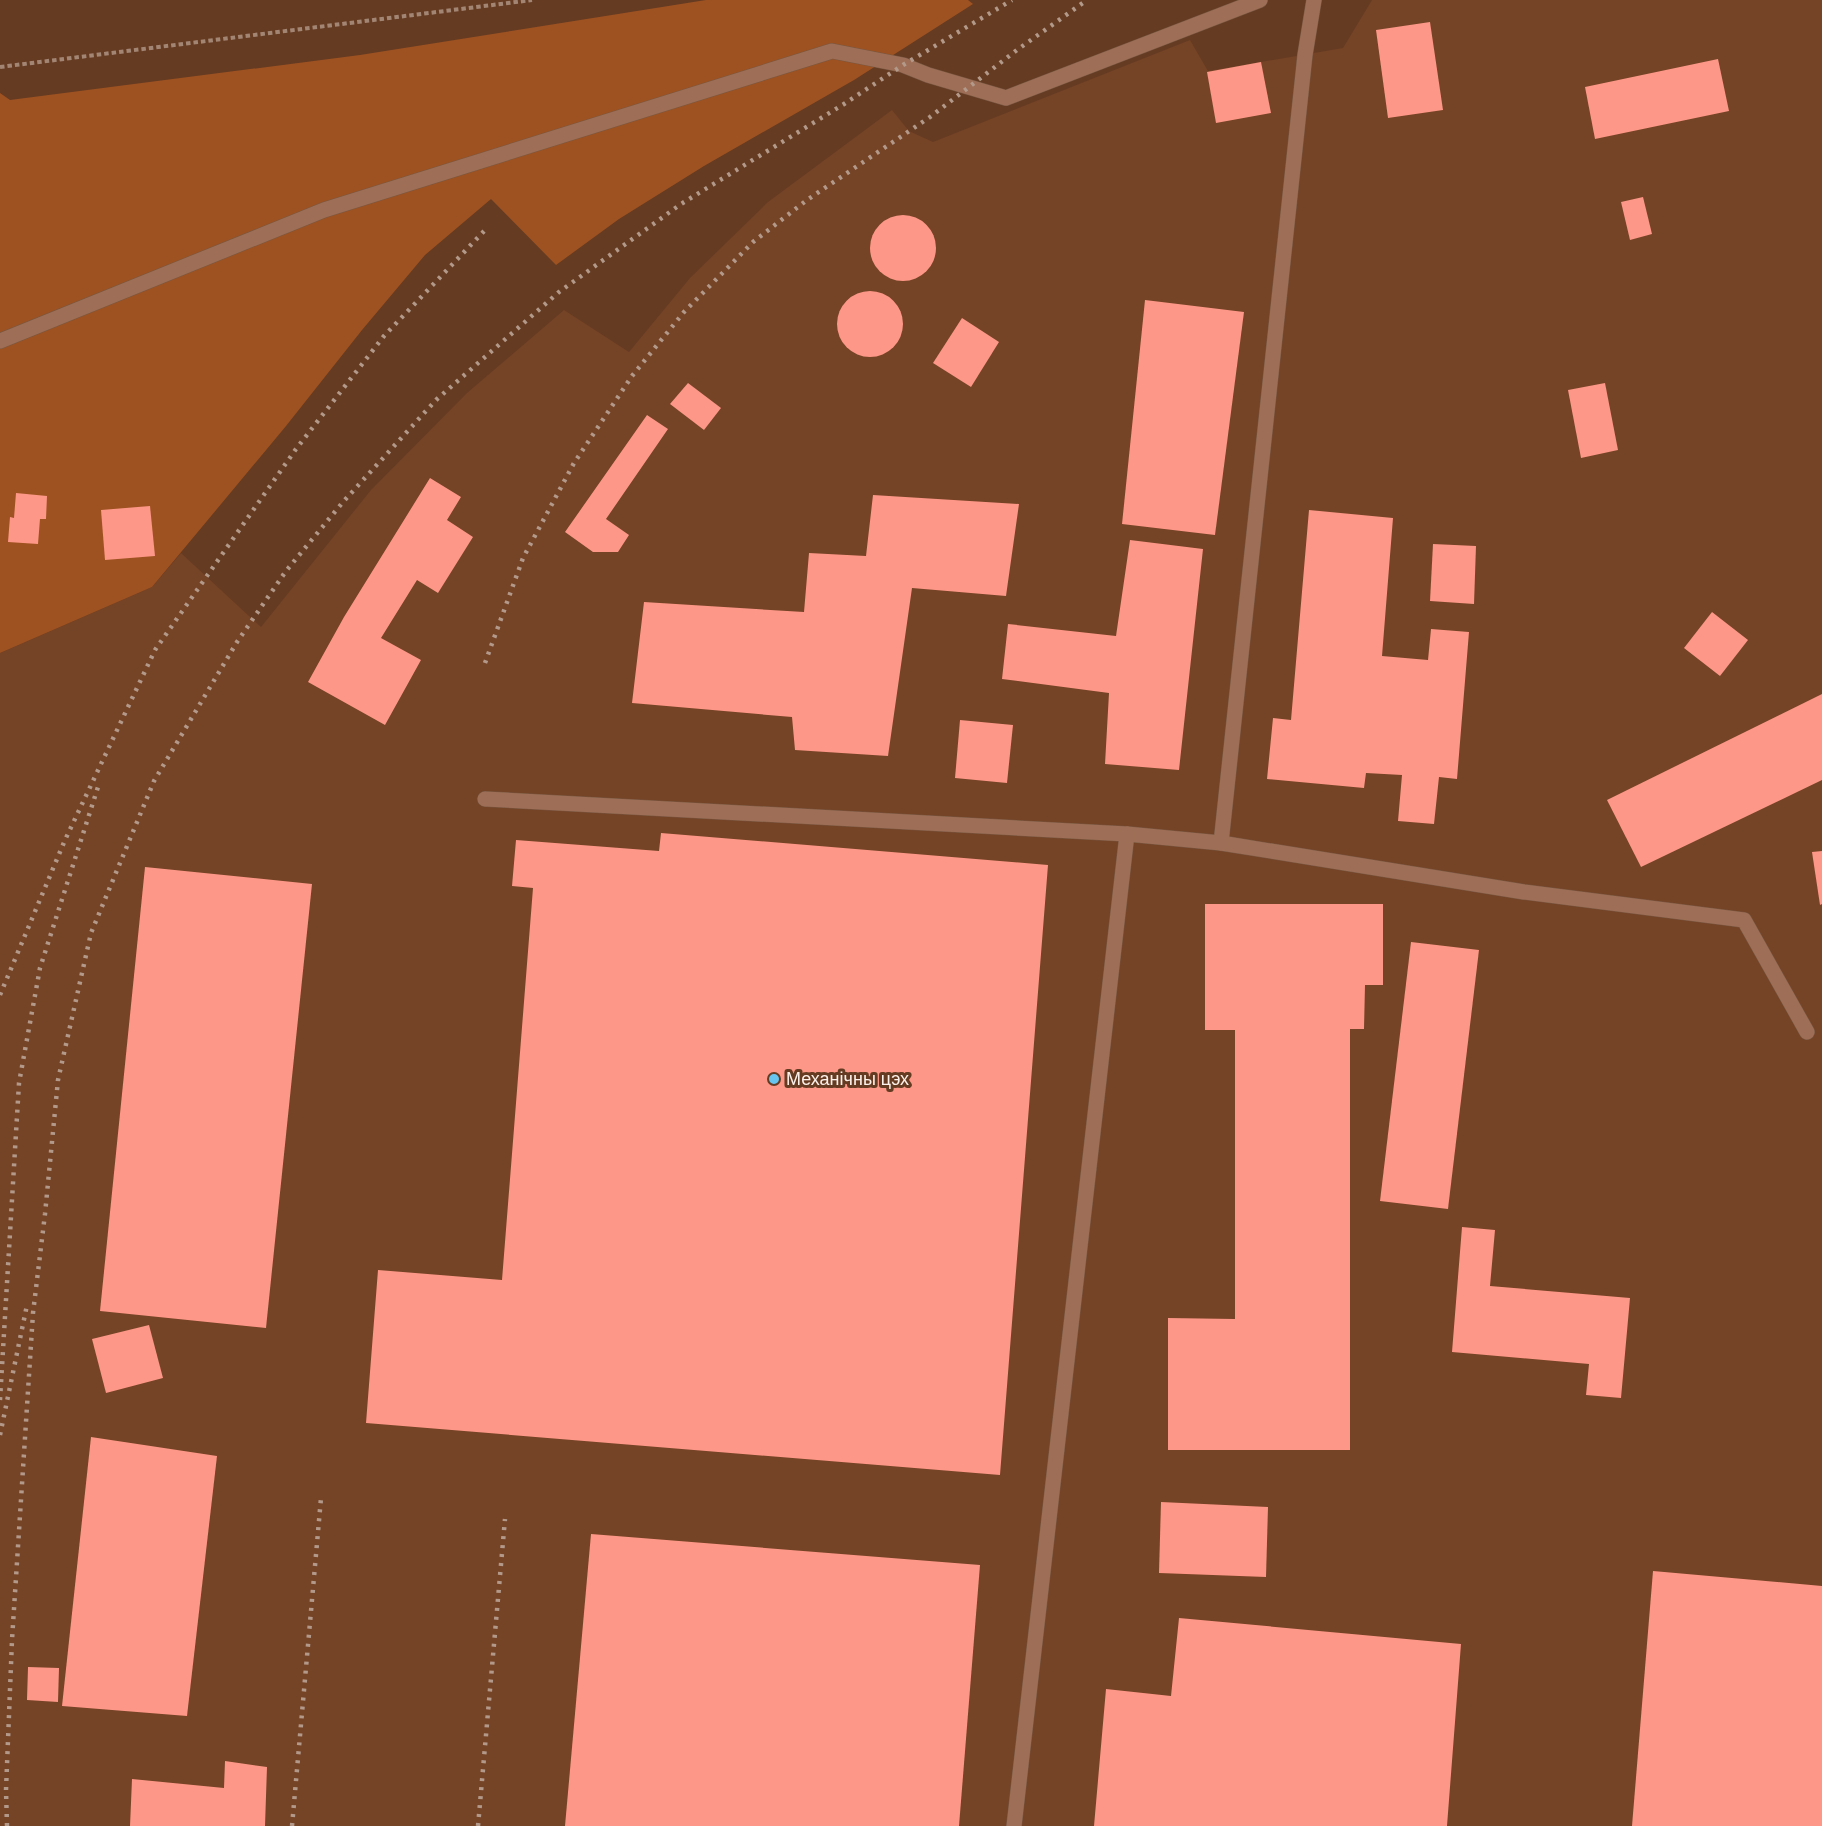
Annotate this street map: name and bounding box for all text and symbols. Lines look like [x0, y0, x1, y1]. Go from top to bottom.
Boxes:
place label: Механічны цэх [786, 1069, 909, 1089]
marker: Механічны цэх [767, 1072, 781, 1086]

